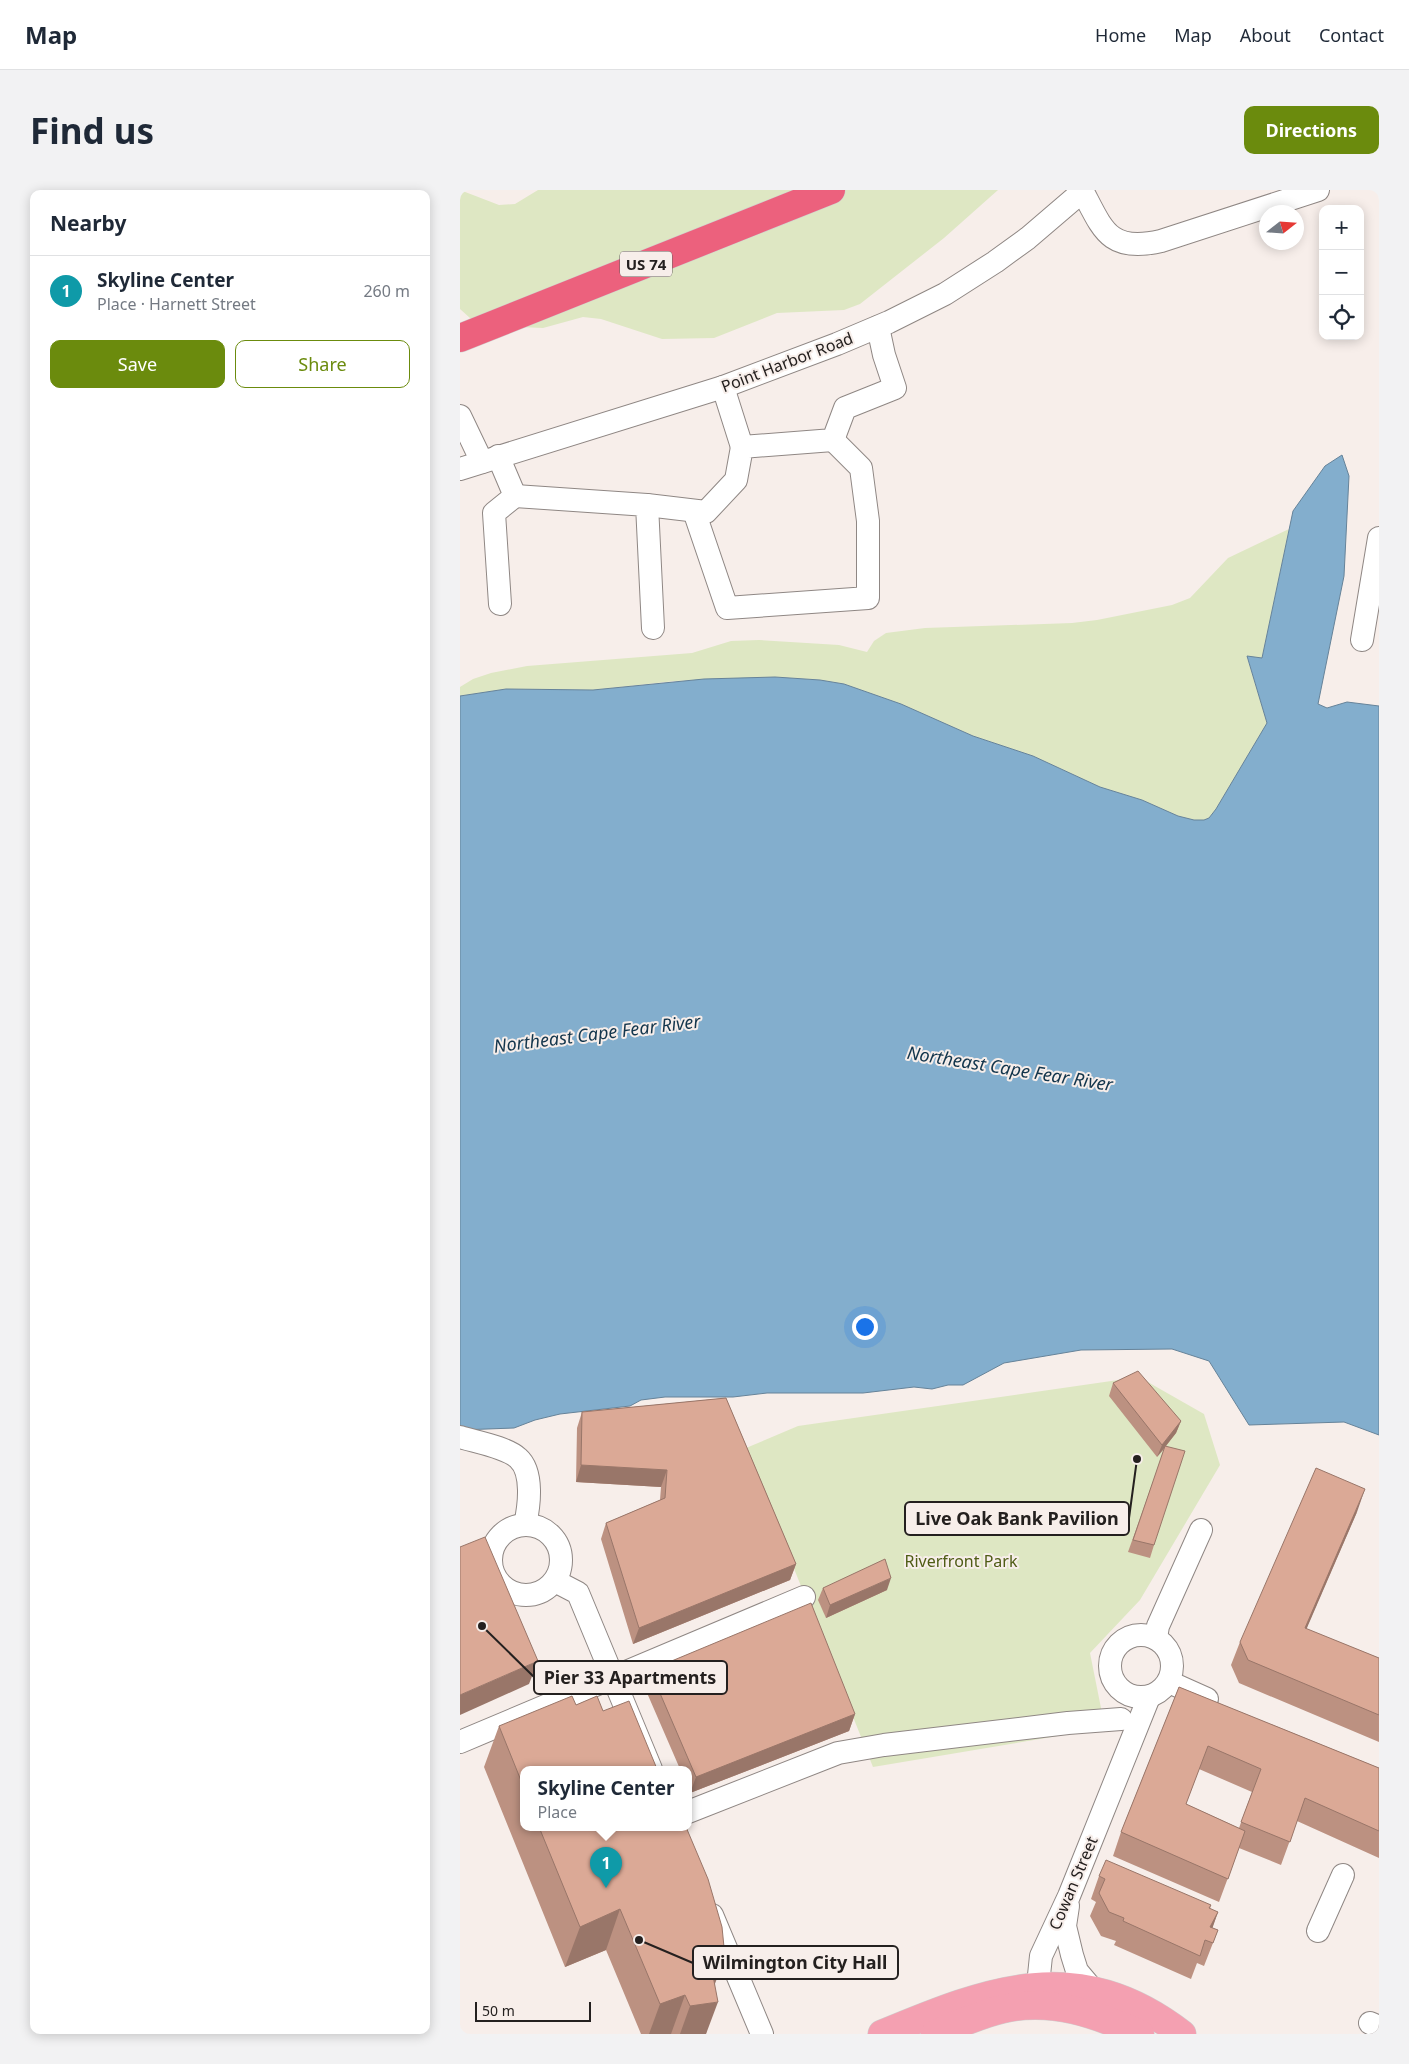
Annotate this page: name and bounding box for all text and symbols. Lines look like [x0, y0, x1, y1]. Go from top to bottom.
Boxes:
text: Map [25, 18, 77, 51]
text: Home [1095, 23, 1146, 47]
text: Map [1174, 23, 1212, 47]
text: About [1240, 23, 1291, 47]
text: Contact [1319, 23, 1384, 47]
button: Directions [1244, 106, 1379, 154]
text: Find us [30, 107, 154, 154]
north arrow [1259, 205, 1304, 250]
map controls [1319, 205, 1364, 340]
button: + [1319, 205, 1364, 250]
text: Nearby [50, 209, 126, 237]
button: − [1319, 250, 1364, 295]
road number: US 74 [620, 252, 672, 276]
text: Skyline Center [97, 267, 234, 293]
text: 1 [61, 280, 71, 302]
text: 260 m [363, 280, 410, 302]
text: Place · Harnett Street [97, 293, 256, 315]
button: locate [1319, 295, 1364, 340]
street label: Point Harbor Road [718, 327, 856, 397]
button: Save [50, 340, 225, 388]
button: Share [235, 340, 410, 388]
water label: Northeast Cape Fear River [492, 1008, 703, 1058]
water label: Northeast Cape Fear River [905, 1040, 1115, 1096]
your location [852, 1314, 878, 1340]
callout: Live Oak Bank Pavilion [905, 1502, 1129, 1535]
text: Live Oak Bank Pavilion [915, 1506, 1119, 1530]
park label: Riverfront Park [905, 1550, 1018, 1572]
callout: Pier 33 Apartments [534, 1661, 727, 1694]
text: Pier 33 Apartments [544, 1665, 716, 1689]
popup [520, 1766, 692, 1831]
text: Skyline Center [537, 1775, 675, 1801]
text: Place [537, 1801, 577, 1823]
street label: Cowan Street [1043, 1833, 1103, 1933]
pin: 1 [590, 1847, 622, 1888]
callout: Wilmington City Hall [693, 1946, 898, 1979]
text: Wilmington City Hall [703, 1950, 887, 1974]
scale bar [475, 1999, 591, 2022]
text: 50 m [482, 2001, 515, 2020]

